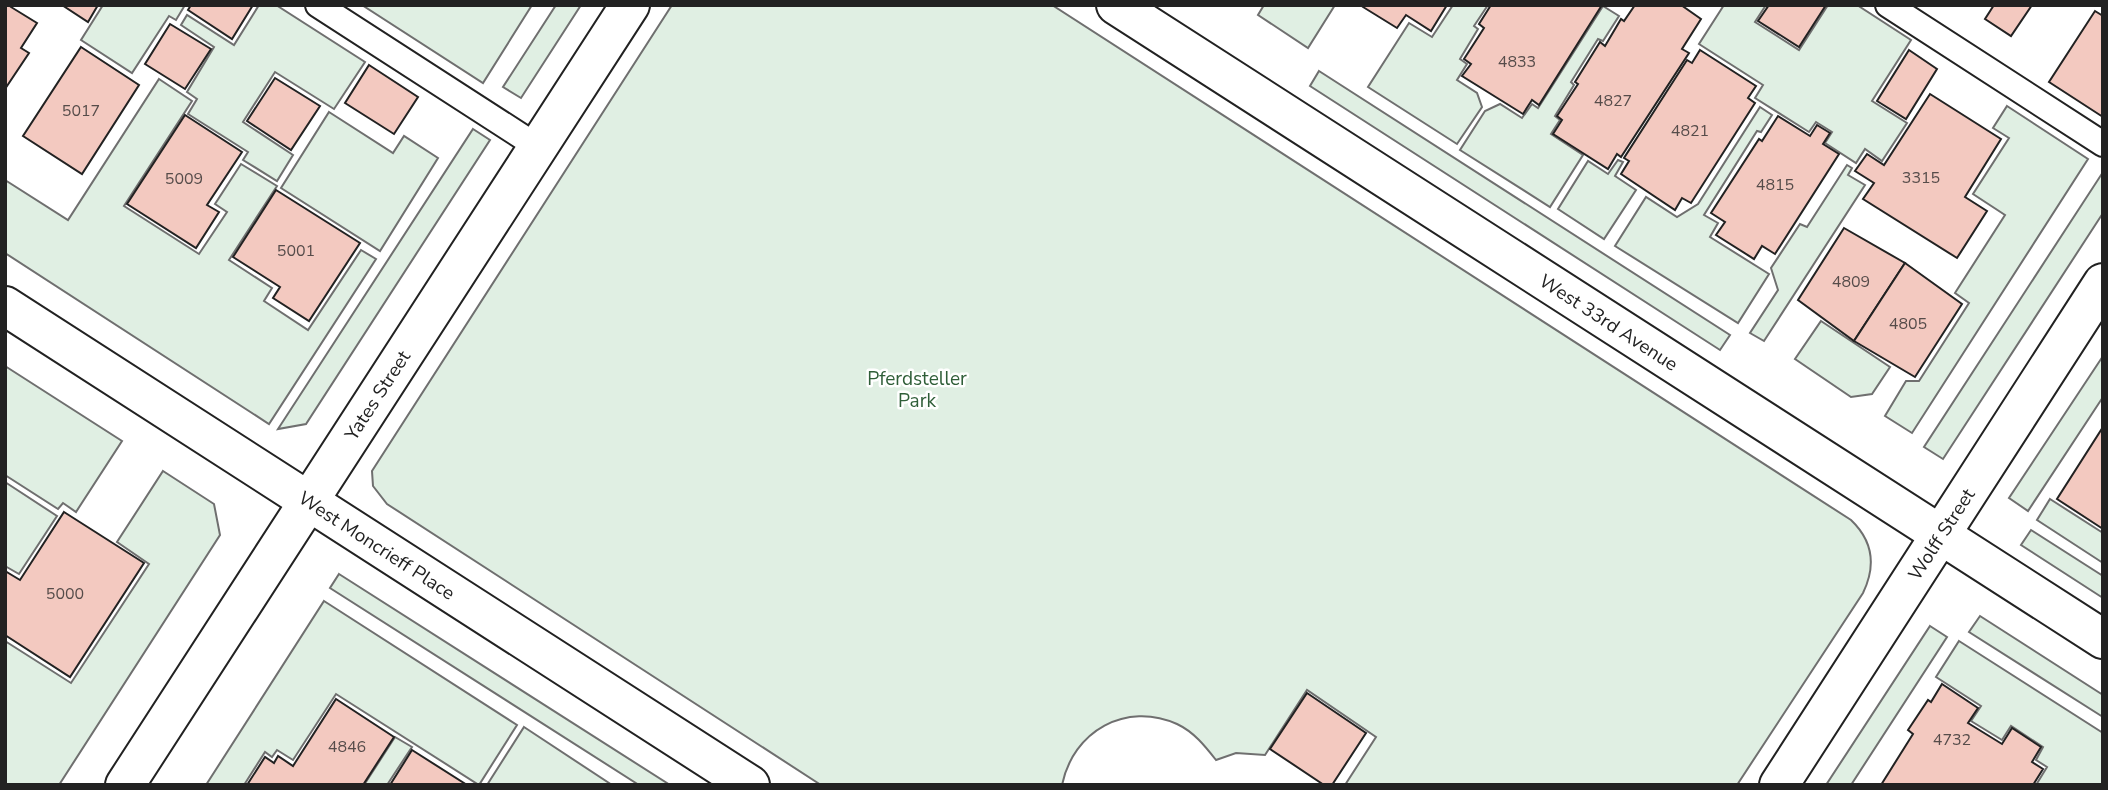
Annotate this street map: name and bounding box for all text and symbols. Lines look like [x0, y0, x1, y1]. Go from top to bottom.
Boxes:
house number: 4833 [1498, 51, 1536, 73]
house number: 4827 [1594, 90, 1632, 112]
house number: 5017 [62, 100, 100, 122]
house number: 4821 [1671, 120, 1709, 142]
house number: 3315 [1902, 167, 1940, 189]
house number: 5009 [165, 168, 203, 190]
house number: 4815 [1756, 174, 1794, 196]
house number: 5001 [277, 240, 315, 262]
street label: West 33rd Avenue [1534, 268, 1683, 377]
house number: 4809 [1832, 271, 1870, 293]
house number: 4805 [1889, 313, 1927, 335]
street label: Yates Street [338, 345, 417, 446]
park label: Pferdsteller Park [867, 366, 967, 414]
street label: Wolff Street [1902, 483, 1982, 586]
street label: West Moncrieff Place [293, 485, 460, 606]
house number: 5000 [46, 583, 84, 605]
house number: 4732 [1933, 729, 1971, 751]
house number: 4846 [328, 736, 366, 758]

